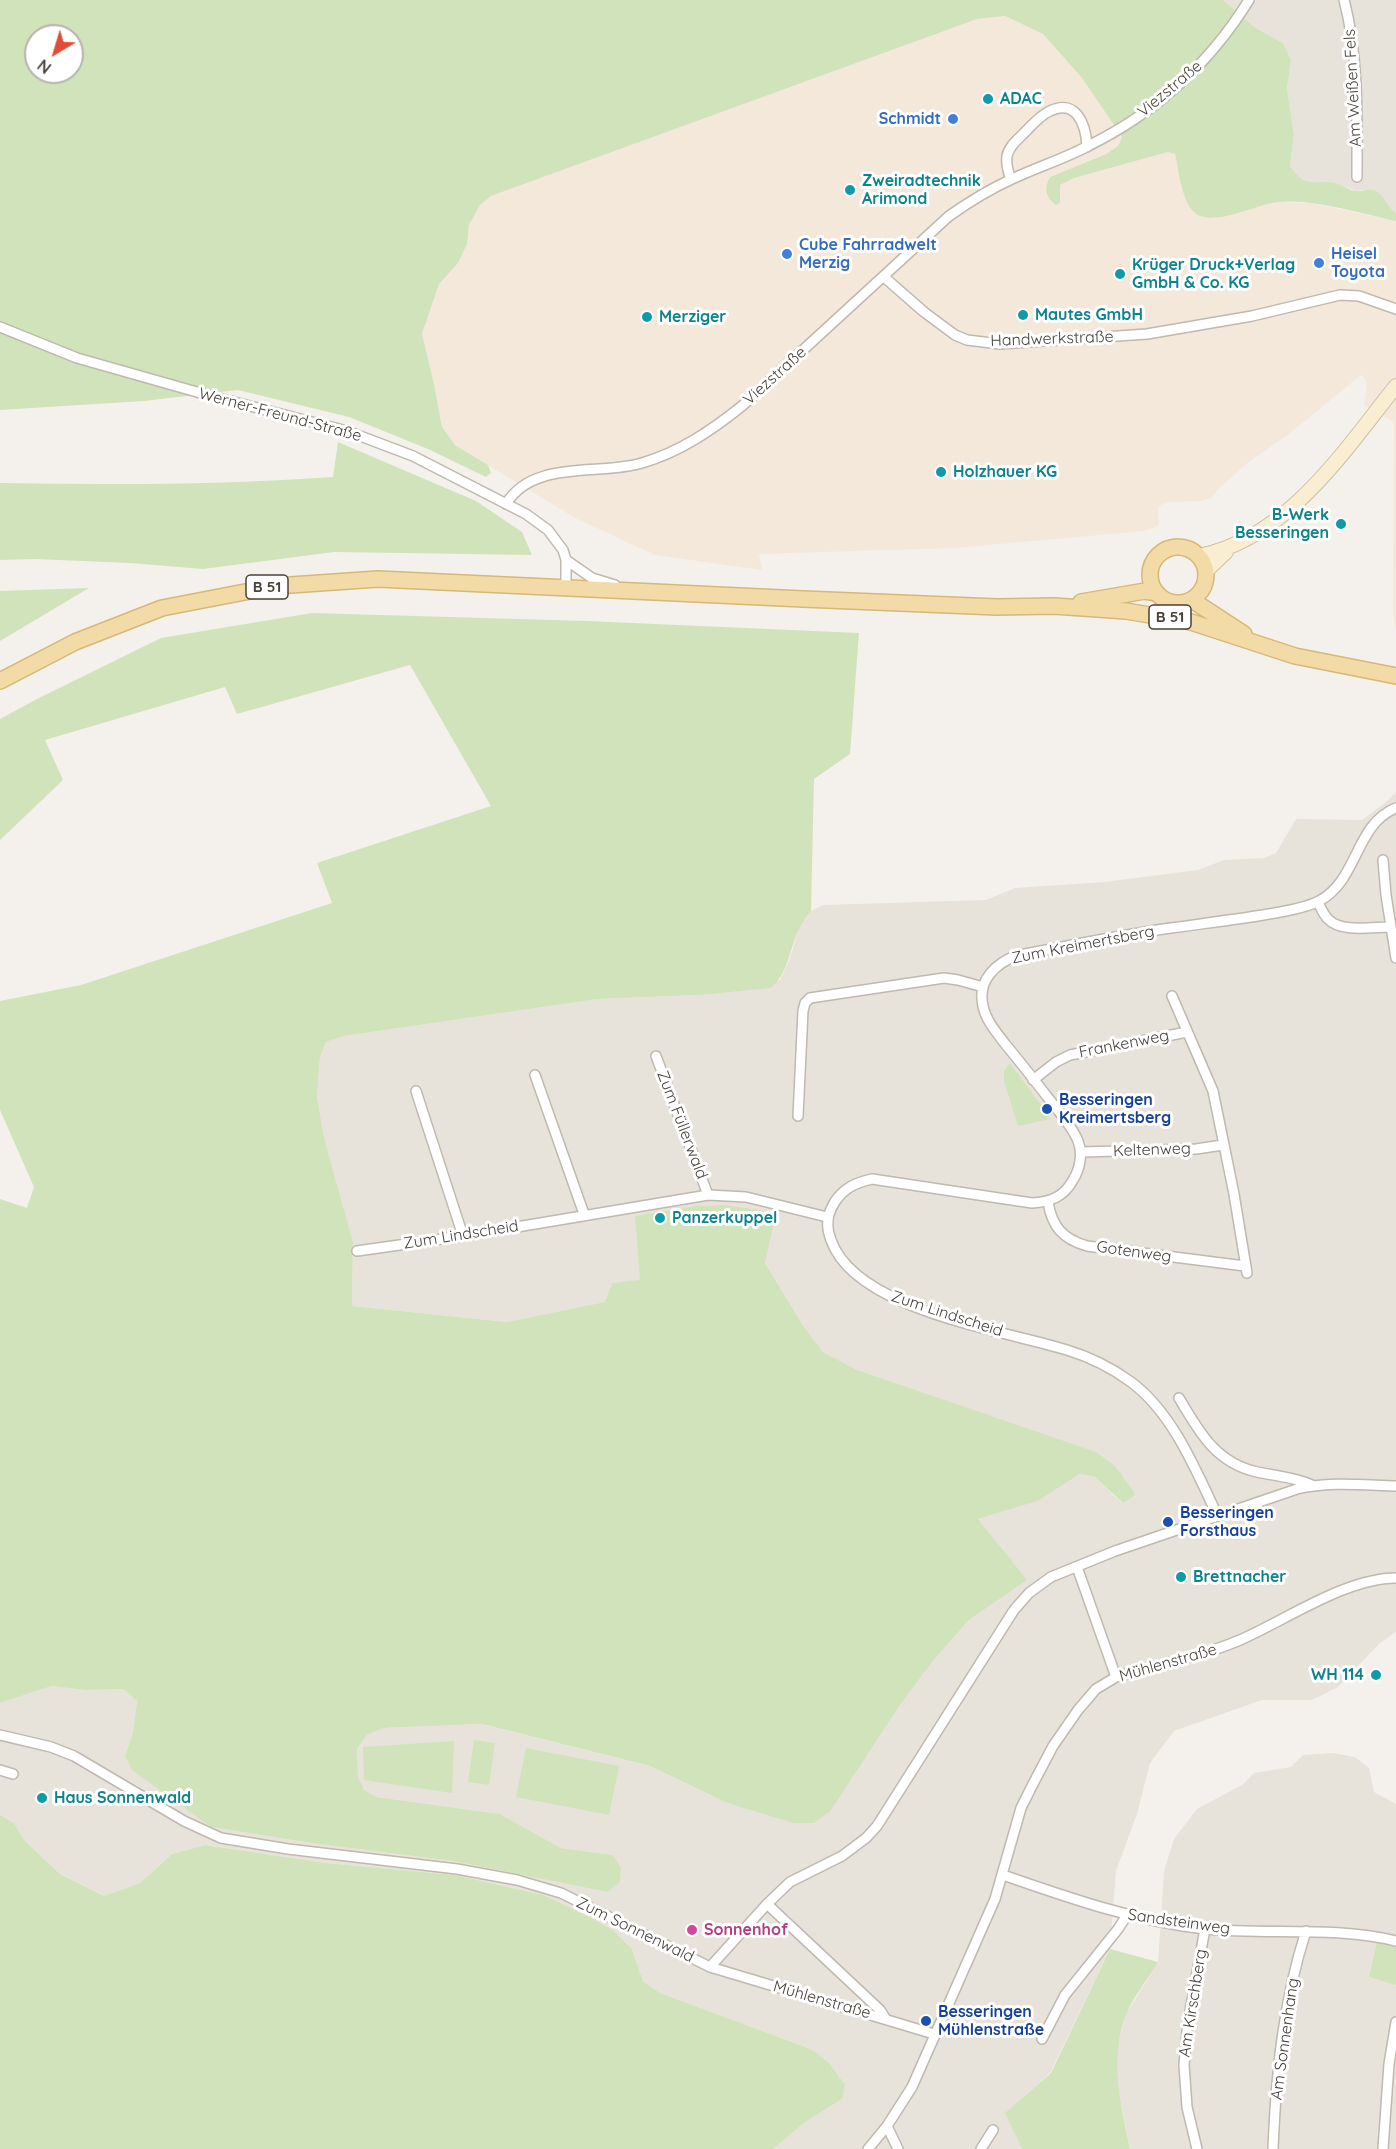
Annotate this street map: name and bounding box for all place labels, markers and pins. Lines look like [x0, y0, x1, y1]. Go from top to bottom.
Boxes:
place label: ADAC [1000, 89, 1042, 109]
marker: ADAC [981, 92, 995, 106]
place label: Schmidt [879, 109, 941, 129]
marker: Schmidt [946, 112, 960, 126]
place label: Zweiradtechnik Arimond [862, 171, 981, 209]
marker: Zweiradtechnik Arimond [843, 183, 857, 197]
place label: Cube Fahrradwelt Merzig [799, 235, 937, 273]
place label: Heisel Toyota [1331, 244, 1385, 282]
marker: Cube Fahrradwelt Merzig [780, 247, 794, 261]
place label: Krüger Druck+Verlag GmbH & Co. KG [1132, 255, 1295, 293]
marker: Heisel Toyota [1312, 256, 1326, 270]
marker: Krüger Druck+Verlag GmbH & Co. KG [1113, 267, 1127, 281]
place label: Mautes GmbH [1035, 305, 1143, 325]
place label: Merziger [659, 307, 726, 327]
marker: Mautes GmbH [1016, 308, 1030, 322]
marker: Merziger [640, 310, 654, 324]
place label: Holzhauer KG [953, 462, 1057, 482]
marker: Holzhauer KG [934, 465, 948, 479]
place label: B-Werk Besseringen [1235, 505, 1329, 543]
marker: B-Werk Besseringen [1334, 517, 1348, 531]
place label: Besseringen Kreimertsberg [1059, 1090, 1171, 1128]
marker: Besseringen Kreimertsberg [1040, 1102, 1054, 1116]
place label: Panzerkuppel [672, 1208, 777, 1228]
marker: Panzerkuppel [653, 1211, 667, 1225]
place label: Besseringen Forsthaus [1180, 1503, 1274, 1541]
marker: Besseringen Forsthaus [1161, 1515, 1175, 1529]
place label: Brettnacher [1193, 1567, 1286, 1587]
marker: Brettnacher [1174, 1570, 1188, 1584]
place label: WH 114 [1311, 1665, 1364, 1685]
marker: WH 114 [1369, 1668, 1383, 1682]
place label: Haus Sonnenwald [54, 1788, 191, 1808]
marker: Haus Sonnenwald [35, 1791, 49, 1805]
place label: Sonnenhof [704, 1920, 788, 1940]
marker: Sonnenhof [685, 1923, 699, 1937]
place label: Besseringen Mühlenstraße [938, 2002, 1044, 2040]
marker: Besseringen Mühlenstraße [919, 2014, 933, 2028]

